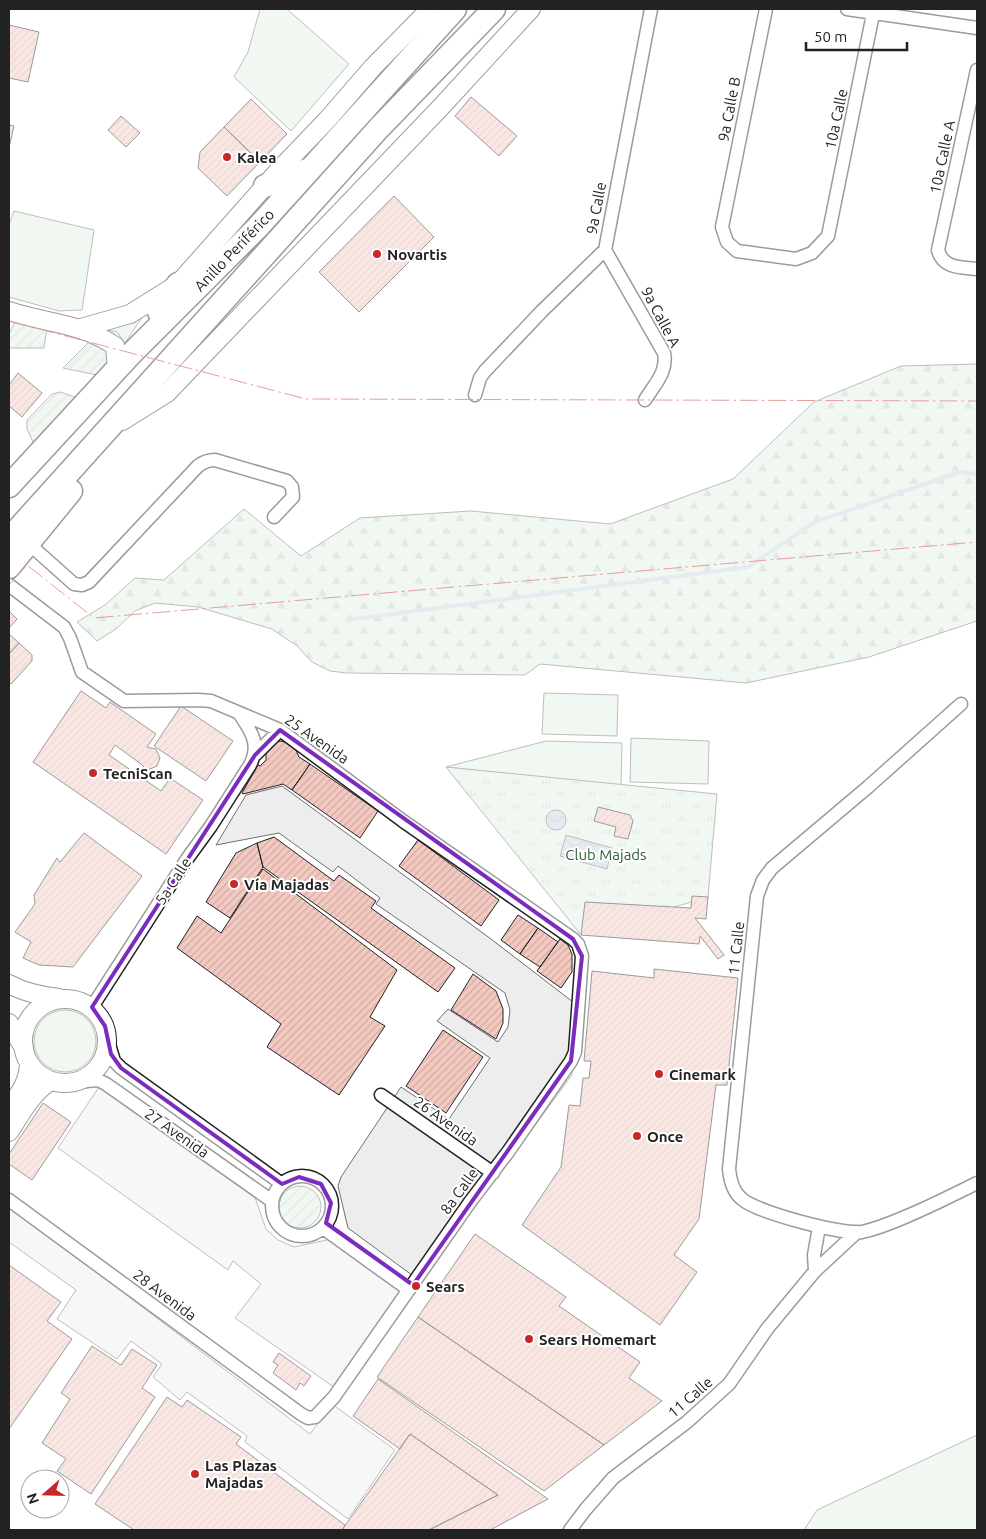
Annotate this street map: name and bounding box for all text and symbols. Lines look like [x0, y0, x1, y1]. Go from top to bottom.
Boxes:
scale bar [806, 20, 907, 52]
text: 50 m [814, 28, 847, 45]
street label: 9a Calle B [714, 75, 744, 143]
street label: 10a Calle [821, 87, 851, 151]
street label: 10a Calle A [926, 119, 958, 195]
place label: Kalea [237, 149, 276, 166]
marker: Kalea [221, 151, 233, 163]
street label: 9a Calle [583, 181, 609, 235]
street label: Anillo Periférico [191, 205, 277, 295]
place label: Novartis [387, 246, 447, 263]
marker: Novartis [371, 248, 383, 260]
street label: 9a Calle A [638, 284, 684, 350]
street label: 25 Avenida [282, 711, 352, 767]
place label: TecniScan [103, 765, 172, 782]
marker: TecniScan [87, 767, 99, 779]
park label: Club Majads [565, 846, 647, 863]
street label: 5a Calle [152, 854, 194, 908]
place label: Vía Majadas [244, 876, 329, 893]
marker: Vía Majadas [228, 878, 240, 890]
street label: 11 Calle [725, 921, 747, 975]
place label: Cinemark [669, 1066, 736, 1083]
marker: Cinemark [653, 1068, 665, 1080]
street label: 26 Avenida [411, 1093, 481, 1149]
street label: 27 Avenida [142, 1105, 212, 1161]
place label: Once [647, 1128, 683, 1145]
marker: Once [631, 1130, 643, 1142]
street label: 8a Calle [437, 1165, 481, 1217]
street label: 28 Avenida [130, 1266, 200, 1324]
place label: Sears [426, 1278, 465, 1295]
marker: Sears [410, 1280, 422, 1292]
place label: Sears Homemart [539, 1331, 657, 1348]
marker: Sears Homemart [523, 1333, 535, 1345]
street label: 11 Calle [664, 1373, 716, 1421]
place label: Las Plazas Majadas [205, 1457, 277, 1491]
marker: Las Plazas Majadas [189, 1468, 201, 1480]
north arrow [20, 1469, 70, 1519]
text: N [23, 1491, 42, 1506]

